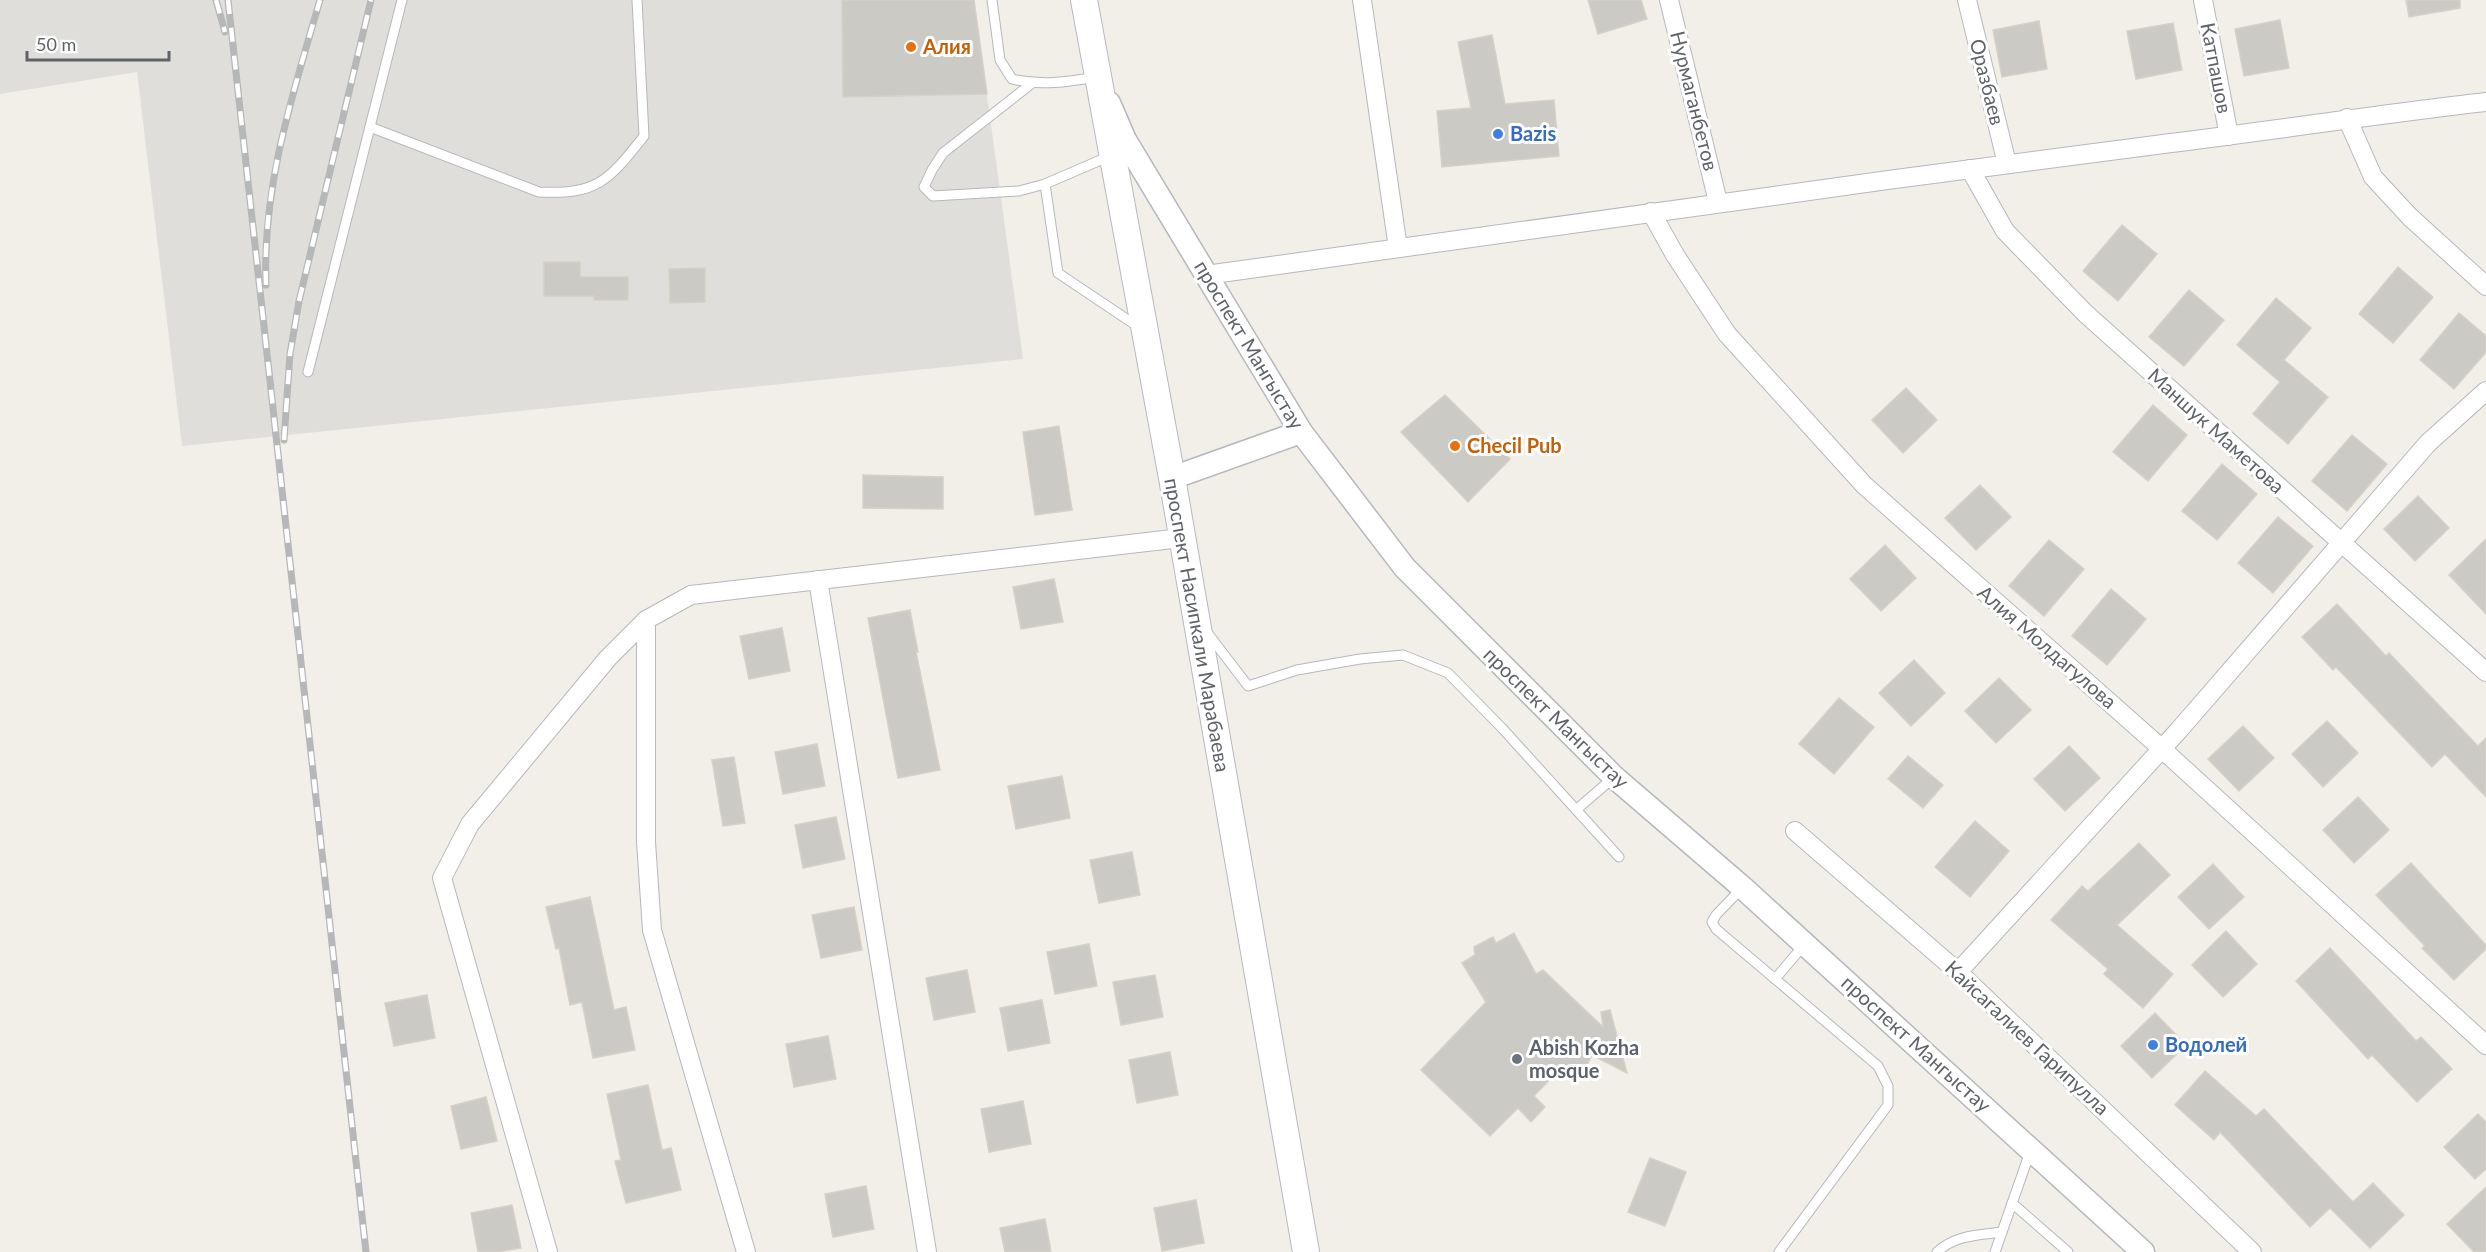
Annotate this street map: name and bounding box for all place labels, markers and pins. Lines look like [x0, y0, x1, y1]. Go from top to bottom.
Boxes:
place label: Алия [922, 34, 971, 58]
marker: Алия [904, 40, 918, 54]
place label: Bazis [1510, 121, 1556, 145]
marker: Bazis [1491, 127, 1505, 141]
place label: Checil Pub [1467, 433, 1562, 457]
marker: Checil Pub [1448, 439, 1462, 453]
place label: Водолей [2165, 1032, 2247, 1056]
place label: Abish Kozha mosque [1528, 1035, 1639, 1082]
marker: Водолей [2146, 1038, 2160, 1052]
marker: Abish Kozha mosque [1510, 1052, 1524, 1066]

